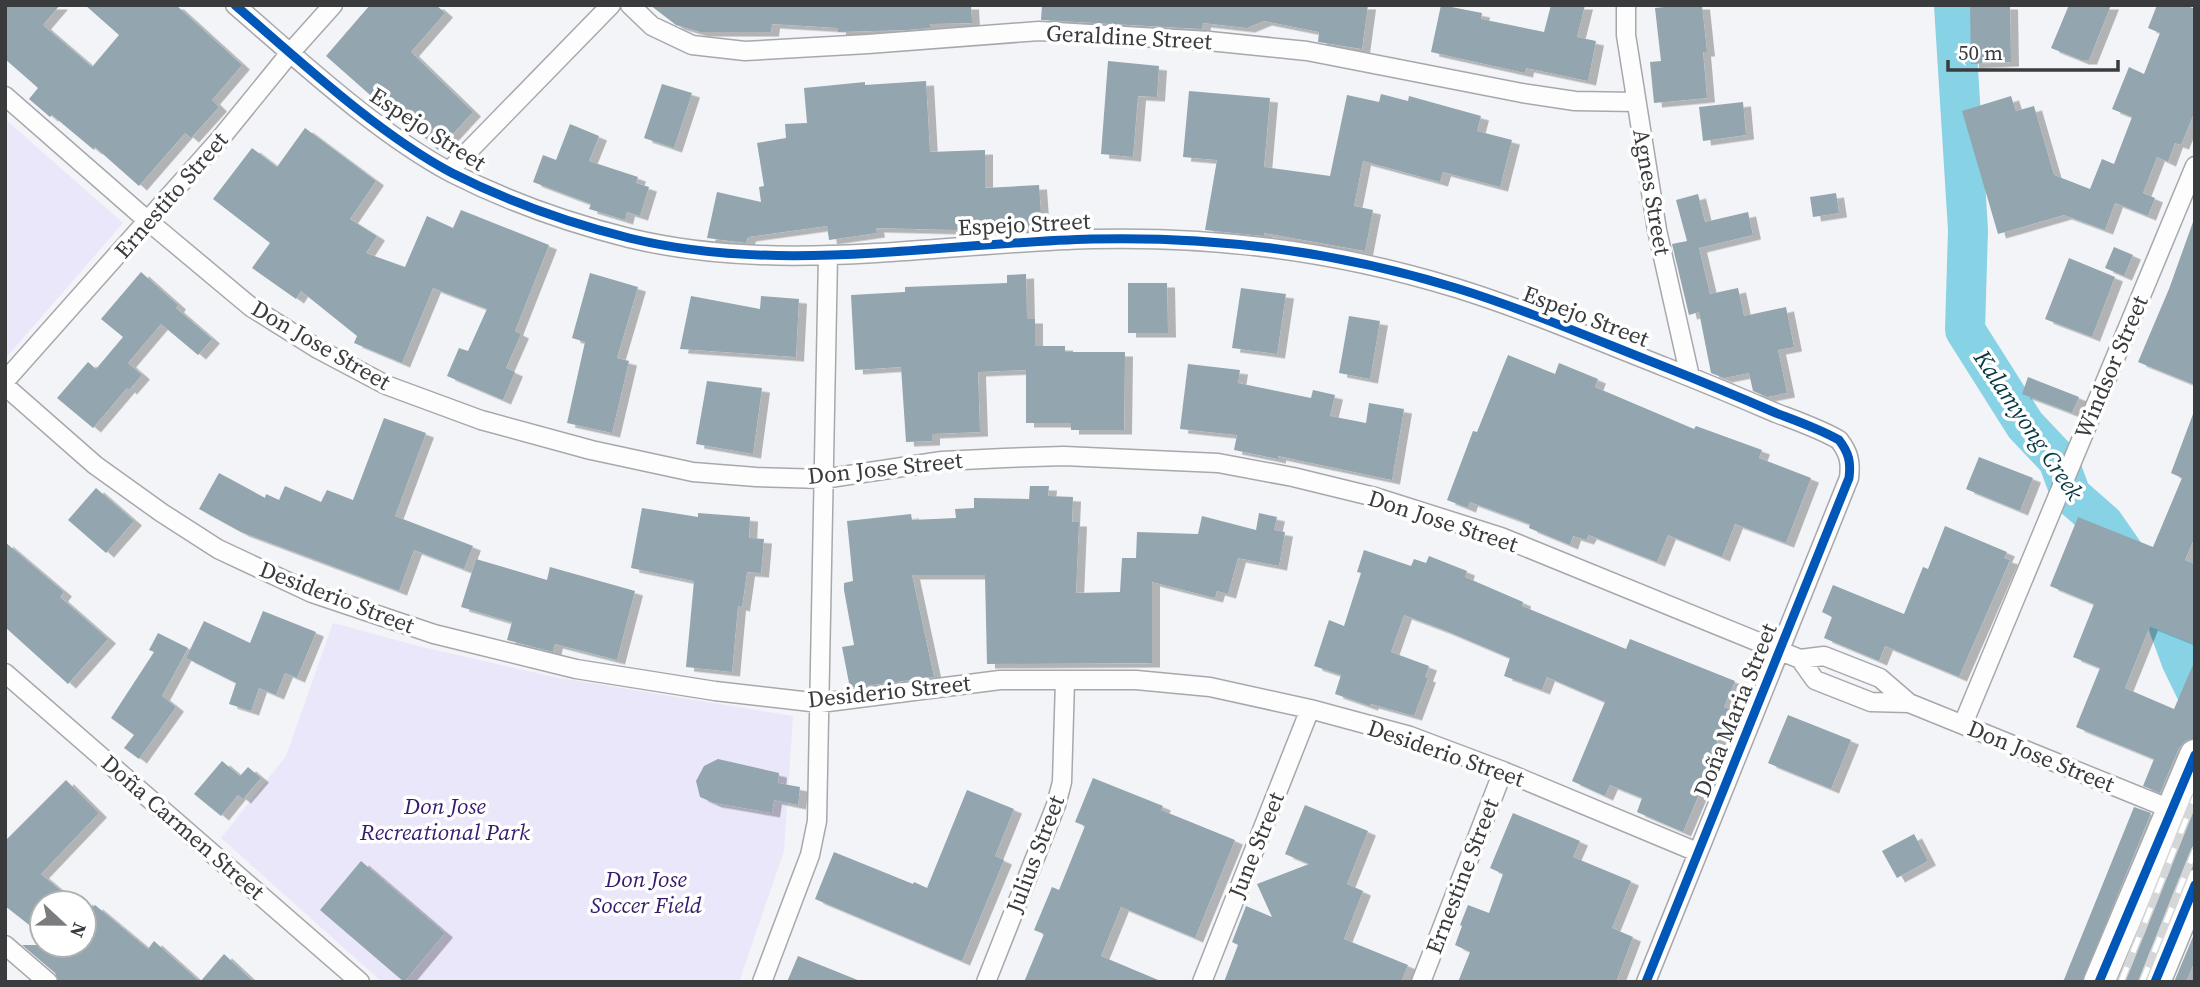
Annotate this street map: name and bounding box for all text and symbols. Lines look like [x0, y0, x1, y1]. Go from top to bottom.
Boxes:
street label: Geraldine Street [1045, 17, 1213, 57]
scale bar [1948, 28, 2118, 72]
text: 50 m [1958, 38, 2003, 67]
street label: Espejo Street [364, 79, 493, 179]
street label: Ernestito Street [107, 124, 235, 265]
street label: Agnes Street [1625, 126, 1679, 258]
street label: Espejo Street [957, 205, 1092, 243]
street label: Espejo Street [1518, 277, 1654, 355]
street label: Windsor Street [2066, 290, 2156, 444]
street label: Don Jose Street [246, 292, 397, 398]
water label: Kalamyong Creek [1966, 343, 2092, 507]
street label: Don Jose Street [806, 444, 965, 492]
street label: Don Jose Street [1364, 482, 1522, 560]
street label: Desiderio Street [255, 553, 420, 641]
street label: Doña Maria Street [1686, 618, 1785, 802]
street label: Desiderio Street [806, 666, 973, 715]
street label: Desiderio Street [1363, 711, 1529, 795]
street label: Don Jose Street [1963, 712, 2120, 800]
street label: Doña Carmen Street [94, 747, 272, 907]
street label: June Street [1220, 787, 1292, 904]
park label: Don Jose Recreational Park [359, 790, 530, 848]
street label: Julius Street [998, 790, 1072, 918]
street label: Ernestine Street [1418, 793, 1507, 958]
park label: Don Jose Soccer Field [590, 863, 702, 921]
north arrow [28, 889, 98, 959]
text: N [64, 919, 93, 942]

